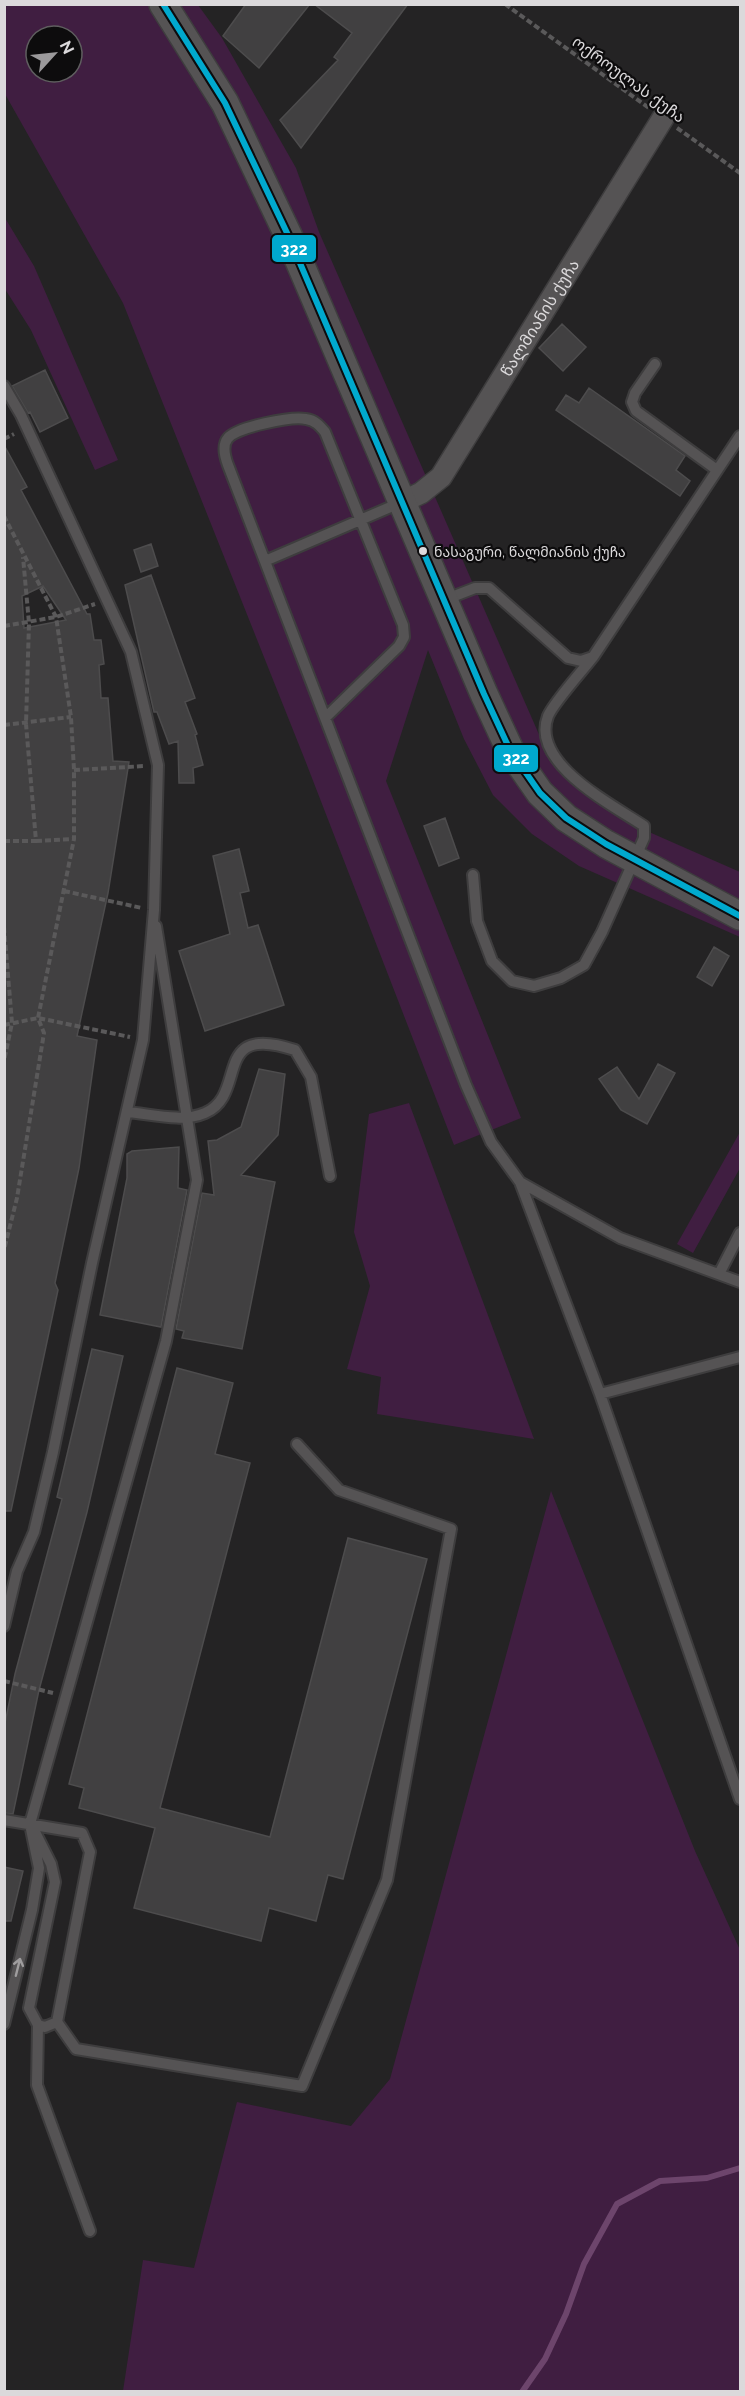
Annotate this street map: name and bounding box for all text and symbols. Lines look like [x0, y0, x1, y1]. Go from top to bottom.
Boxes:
north arrow [24, 24, 84, 84]
street label: ოქროულას ქუჩა [568, 32, 689, 127]
text: N [56, 38, 78, 57]
line badge: 322 [271, 234, 317, 263]
text: 322 [281, 240, 307, 259]
street label: წალმიანის ქუჩა [497, 256, 583, 380]
place label: ნასაგური, წალმიანის ქუჩა [434, 544, 626, 561]
marker: ნასაგური, წალმიანის ქუჩა [417, 545, 429, 557]
line badge: 322 [493, 744, 539, 773]
text: 322 [503, 749, 529, 768]
one-way arrow [13, 1958, 25, 1977]

